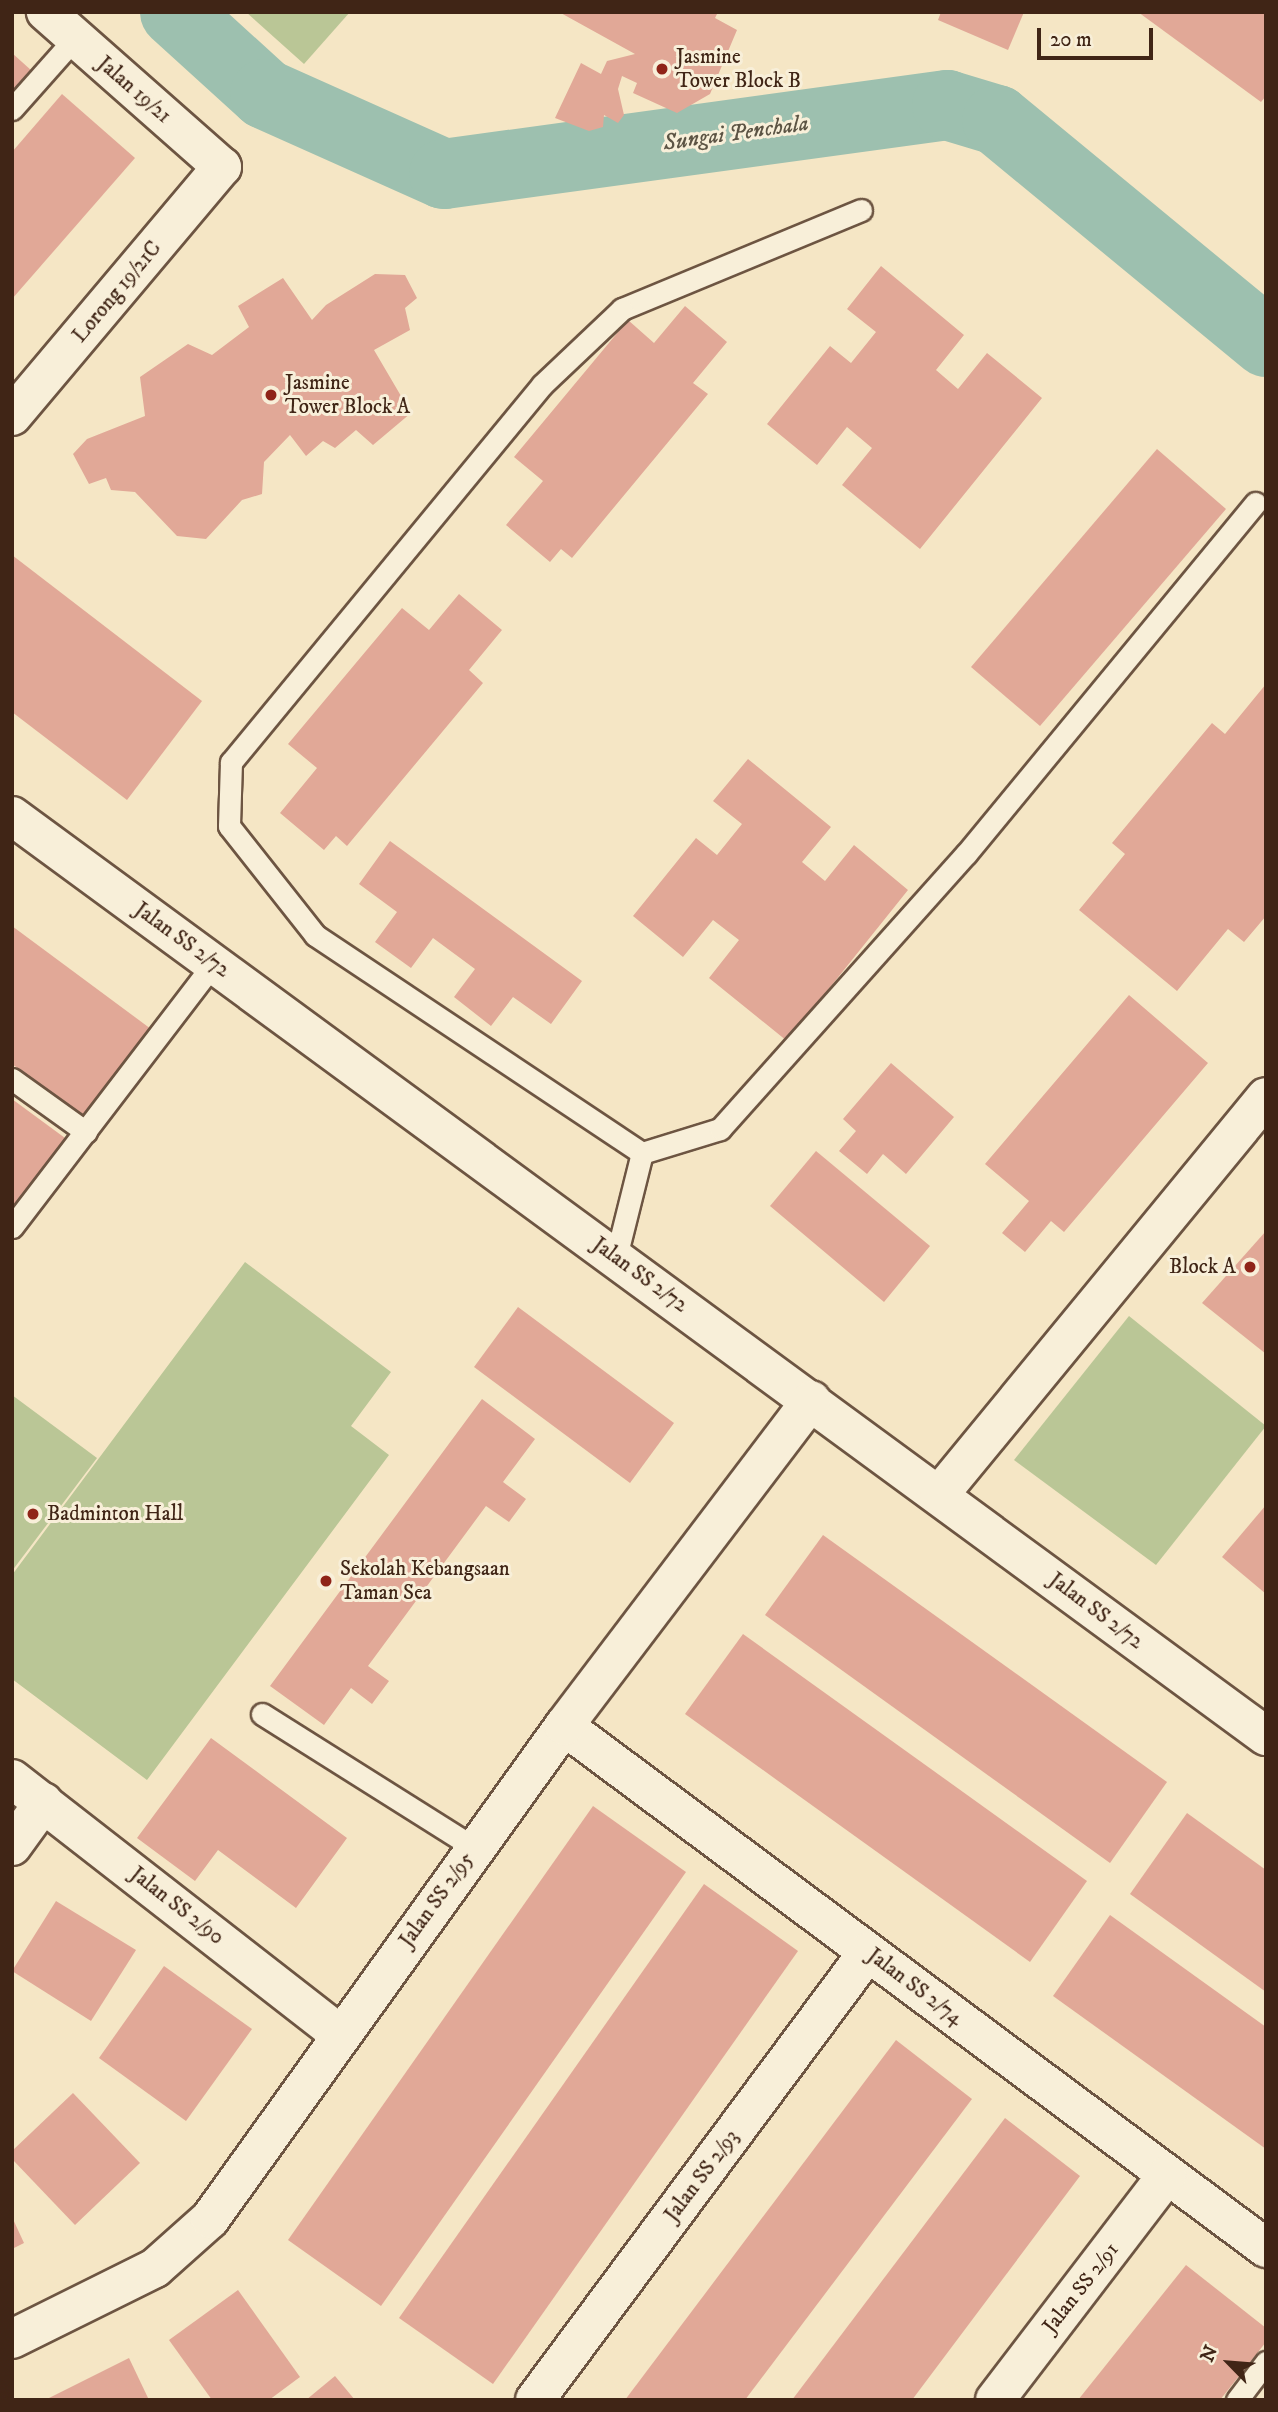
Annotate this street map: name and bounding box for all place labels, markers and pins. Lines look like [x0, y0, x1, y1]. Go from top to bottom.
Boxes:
place label: Jasmine Tower Block B [676, 44, 801, 94]
marker: Jasmine Tower Block B [654, 61, 670, 77]
place label: Jasmine Tower Block A [285, 370, 410, 420]
marker: Jasmine Tower Block A [263, 387, 279, 403]
place label: Block A [1169, 1254, 1236, 1280]
marker: Block A [1242, 1259, 1258, 1275]
place label: Badminton Hall [47, 1501, 183, 1527]
marker: Badminton Hall [25, 1506, 41, 1522]
place label: Sekolah Kebangsaan Taman Sea [340, 1556, 510, 1606]
marker: Sekolah Kebangsaan Taman Sea [318, 1573, 334, 1589]

